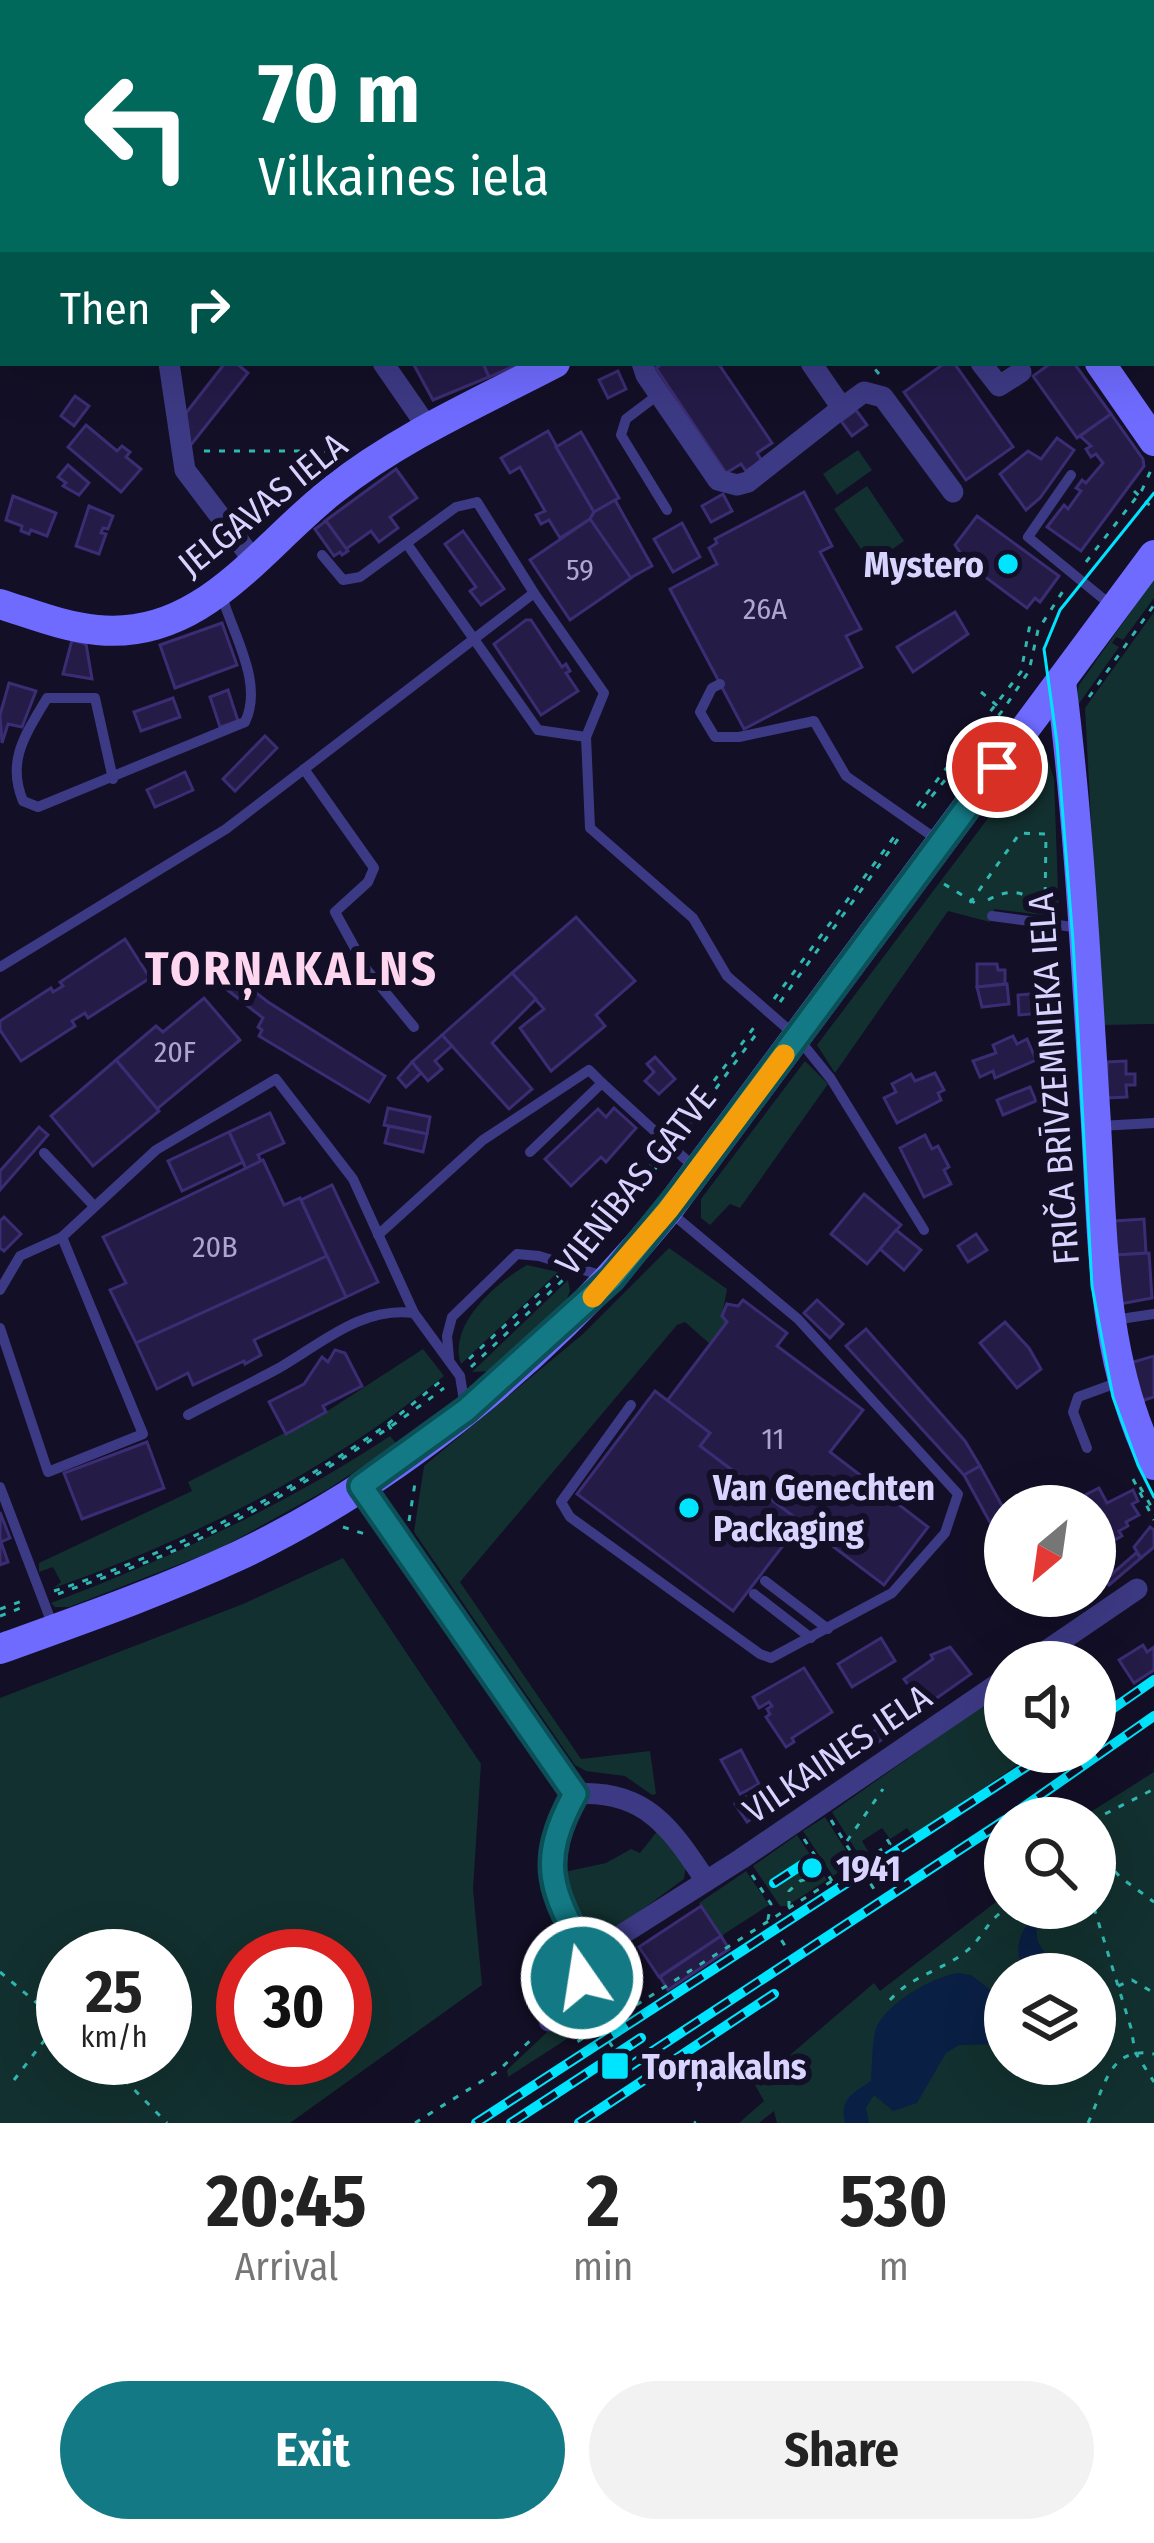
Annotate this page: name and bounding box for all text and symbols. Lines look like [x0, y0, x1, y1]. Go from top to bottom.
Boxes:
text: 70 m [258, 43, 420, 144]
icon: left [60, 48, 216, 204]
text: Vilkaines iela [258, 145, 549, 209]
icon: right [175, 276, 241, 342]
text: Then [60, 282, 151, 336]
street label: JELGAVAS IELA [169, 423, 356, 586]
place label: Mystero [864, 543, 984, 587]
marker: Mystero [995, 551, 1021, 577]
house number: 59 [566, 552, 594, 588]
house number: 26A [743, 591, 787, 627]
pin [946, 716, 1048, 818]
icon: arrive [964, 734, 1030, 800]
street label: FRIČA BRĪVZEMNIEKA IELA [1018, 892, 1089, 1266]
district label: TORŅAKALNS [145, 940, 439, 1000]
house number: 20F [154, 1034, 196, 1070]
street label: VIENĪBAS GATVE [546, 1077, 725, 1284]
house number: 20B [192, 1229, 238, 1265]
house number: 11 [762, 1421, 784, 1457]
place label: Van Genechten Packaging [712, 1466, 935, 1551]
north arrow [984, 1485, 1116, 1617]
map controls [984, 1485, 1116, 2085]
marker: Van Genechten Packaging [676, 1495, 702, 1521]
button: sound [984, 1641, 1116, 1773]
street label: VILKAINES IELA [735, 1675, 940, 1833]
button: search [984, 1797, 1116, 1929]
place label: 1941 [836, 1847, 901, 1891]
marker: 1941 [799, 1855, 825, 1881]
position arrow [519, 1915, 645, 2041]
speed limit sign: 30 [216, 1929, 372, 2085]
button: layers [984, 1953, 1116, 2085]
text: 25 [85, 1956, 143, 2028]
text: km/h [81, 2019, 147, 2055]
place label: Torņakalns [642, 2045, 807, 2091]
marker: Torņakalns [599, 2050, 631, 2082]
text: 20:45 [206, 2159, 367, 2245]
text: 2 [587, 2159, 620, 2245]
text: 530 [840, 2159, 948, 2245]
text: Arrival [235, 2244, 338, 2290]
text: min [573, 2244, 633, 2290]
text: m [879, 2244, 909, 2290]
button: Exit [60, 2381, 565, 2519]
button: Share [589, 2381, 1094, 2519]

